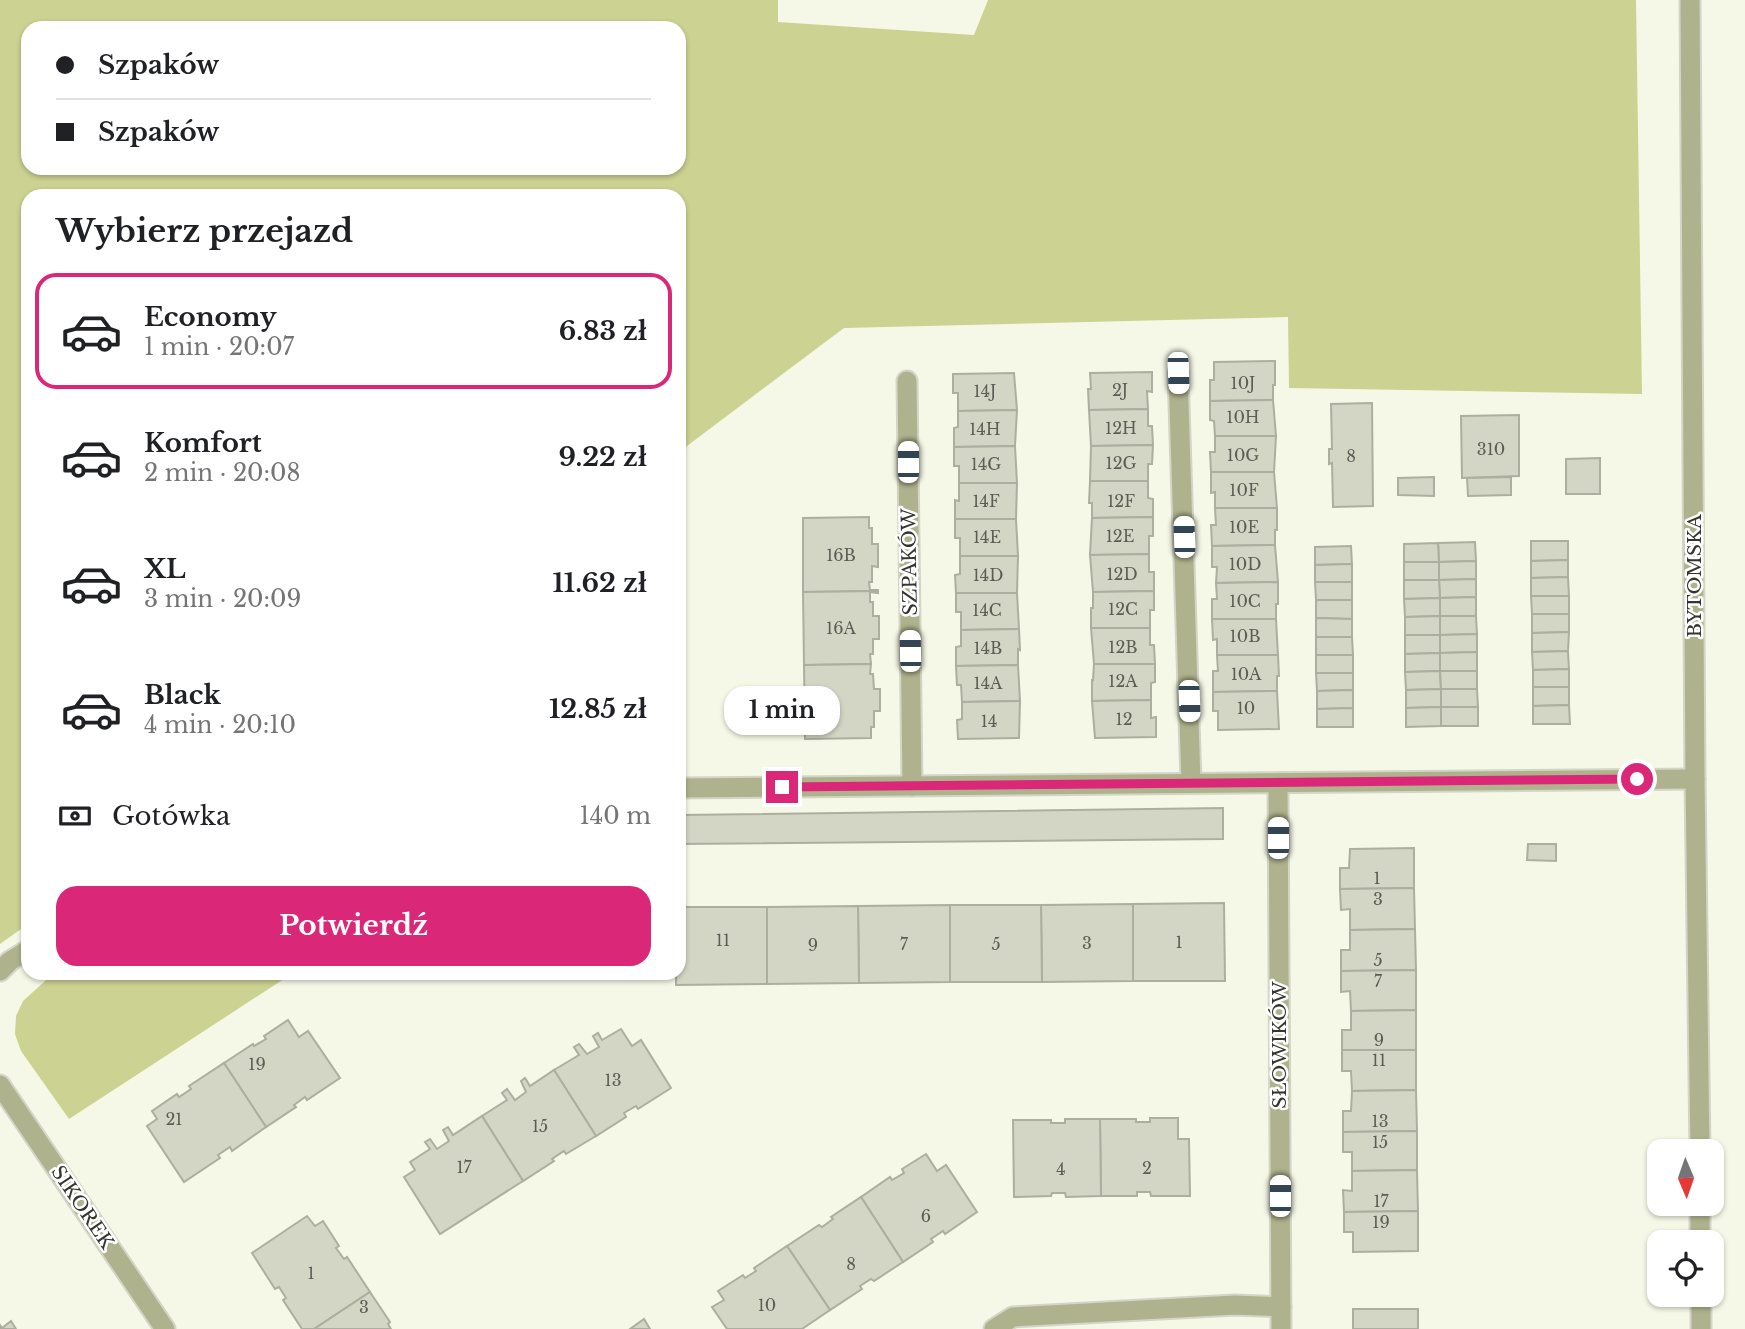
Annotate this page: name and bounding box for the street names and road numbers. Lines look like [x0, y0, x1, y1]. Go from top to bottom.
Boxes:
street label: SZPAKÓW [897, 508, 922, 616]
street label: BYTOMSKA [1683, 514, 1706, 638]
street label: SŁOWIKÓW [1268, 981, 1291, 1109]
street label: SIKOREK [46, 1161, 119, 1254]

